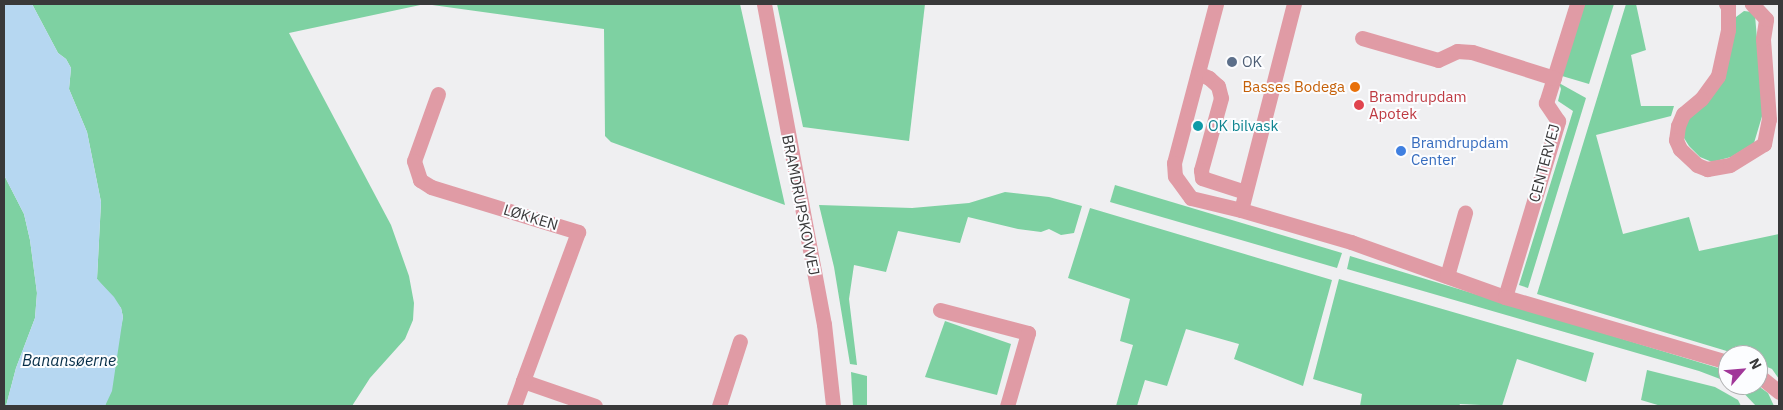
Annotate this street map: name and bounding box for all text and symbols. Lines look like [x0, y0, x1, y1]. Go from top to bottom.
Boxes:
place label: OK [1242, 53, 1262, 71]
marker: OK [1226, 56, 1238, 68]
place label: Basses Bodega [1243, 78, 1345, 96]
marker: Basses Bodega [1349, 81, 1361, 93]
place label: Bramdrupdam Apotek [1369, 87, 1467, 122]
marker: Bramdrupdam Apotek [1353, 99, 1365, 111]
place label: OK bilvask [1208, 117, 1279, 135]
marker: OK bilvask [1192, 120, 1204, 132]
street label: CENTERVEJ [1525, 122, 1563, 204]
street label: BRAMDRUPSKOVVEJ [779, 133, 823, 277]
place label: Bramdrupdam Center [1411, 133, 1509, 168]
marker: Bramdrupdam Center [1395, 145, 1407, 157]
street label: LØKKEN [502, 200, 560, 234]
north arrow [1718, 345, 1768, 395]
water label: Banansøerne [22, 350, 116, 370]
text: N [1745, 355, 1766, 372]

